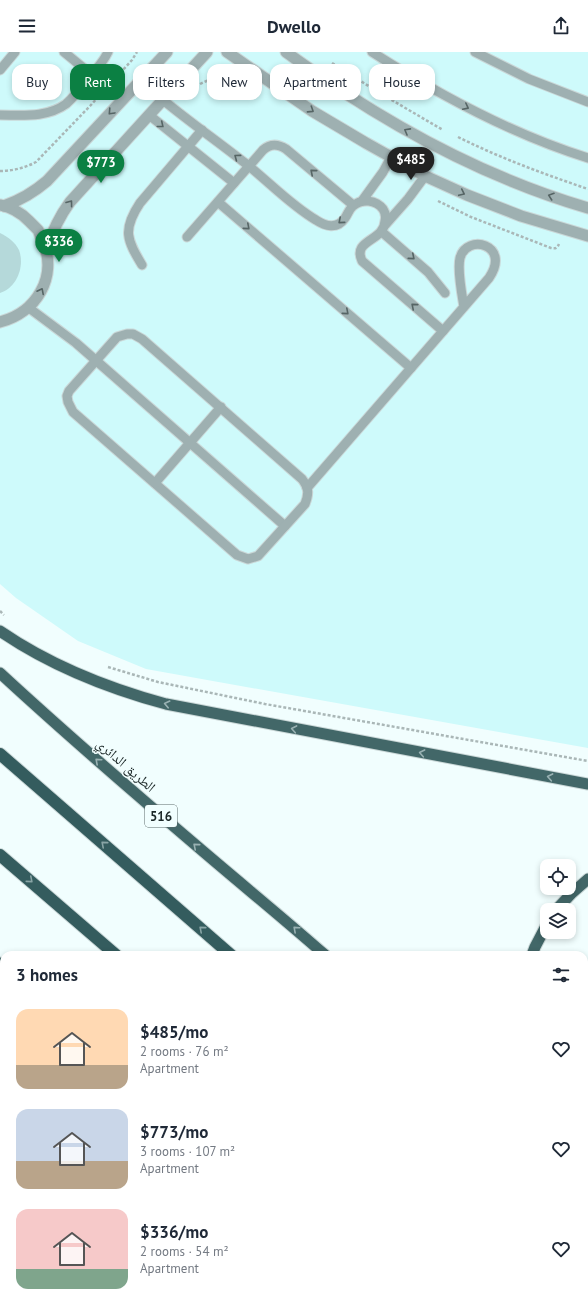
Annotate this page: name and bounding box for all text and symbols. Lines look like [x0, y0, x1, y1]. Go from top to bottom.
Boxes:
icon: menu [16, 15, 38, 37]
text: Dwello [267, 15, 321, 38]
icon: share [550, 15, 572, 37]
chip: Buy [12, 64, 62, 100]
chip: Rent [70, 64, 125, 100]
chip: Filters [133, 64, 199, 100]
chip: New [207, 64, 262, 100]
chip: Apartment [270, 64, 361, 100]
chip: House [369, 64, 435, 100]
one-way arrow [462, 102, 469, 110]
one-way arrow [307, 105, 314, 113]
one-way arrow [109, 107, 116, 115]
one-way arrow [157, 121, 164, 128]
one-way arrow [404, 128, 411, 135]
pin: $485 [387, 147, 435, 181]
pin: $773 [77, 150, 125, 184]
text: $485 [396, 151, 426, 168]
text: $773 [86, 154, 116, 171]
one-way arrow [235, 155, 242, 162]
one-way arrow [310, 169, 317, 176]
one-way arrow [457, 188, 465, 196]
one-way arrow [548, 192, 555, 201]
one-way arrow [65, 200, 72, 207]
one-way arrow [338, 216, 346, 223]
one-way arrow [243, 222, 250, 229]
pin: $336 [35, 229, 83, 263]
text: $336 [44, 233, 74, 250]
one-way arrow [407, 252, 414, 259]
one-way arrow [36, 288, 43, 295]
one-way arrow [411, 303, 418, 310]
one-way arrow [341, 307, 349, 314]
one-way arrow [163, 701, 170, 709]
one-way arrow [291, 725, 297, 733]
street label: الطريق الدائري [91, 734, 159, 798]
one-way arrow [419, 749, 425, 757]
one-way arrow [95, 758, 102, 765]
one-way arrow [547, 773, 553, 781]
road number: 516 [145, 805, 177, 827]
one-way arrow [101, 842, 108, 849]
one-way arrow [193, 843, 201, 850]
map controls [540, 859, 576, 939]
button: locate [540, 859, 576, 895]
one-way arrow [25, 876, 32, 883]
button: layers [540, 903, 576, 939]
one-way arrow [199, 927, 207, 934]
one-way arrow [293, 927, 300, 934]
text: 3 homes [16, 964, 78, 986]
icon: filters [550, 964, 572, 986]
text: $485/mo [140, 1021, 208, 1043]
icon: home [48, 1025, 96, 1073]
icon: heart [550, 1038, 572, 1060]
text: 2 rooms · 76 m² [140, 1043, 229, 1060]
text: Apartment [140, 1060, 199, 1077]
text: $773/mo [140, 1121, 208, 1143]
icon: home [48, 1125, 96, 1173]
icon: heart [550, 1138, 572, 1160]
text: 3 rooms · 107 m² [140, 1143, 235, 1160]
text: Apartment [140, 1160, 199, 1177]
text: $336/mo [140, 1221, 208, 1243]
icon: home [48, 1225, 96, 1273]
icon: heart [550, 1238, 572, 1260]
text: 2 rooms · 54 m² [140, 1243, 229, 1260]
text: Apartment [140, 1260, 199, 1277]

